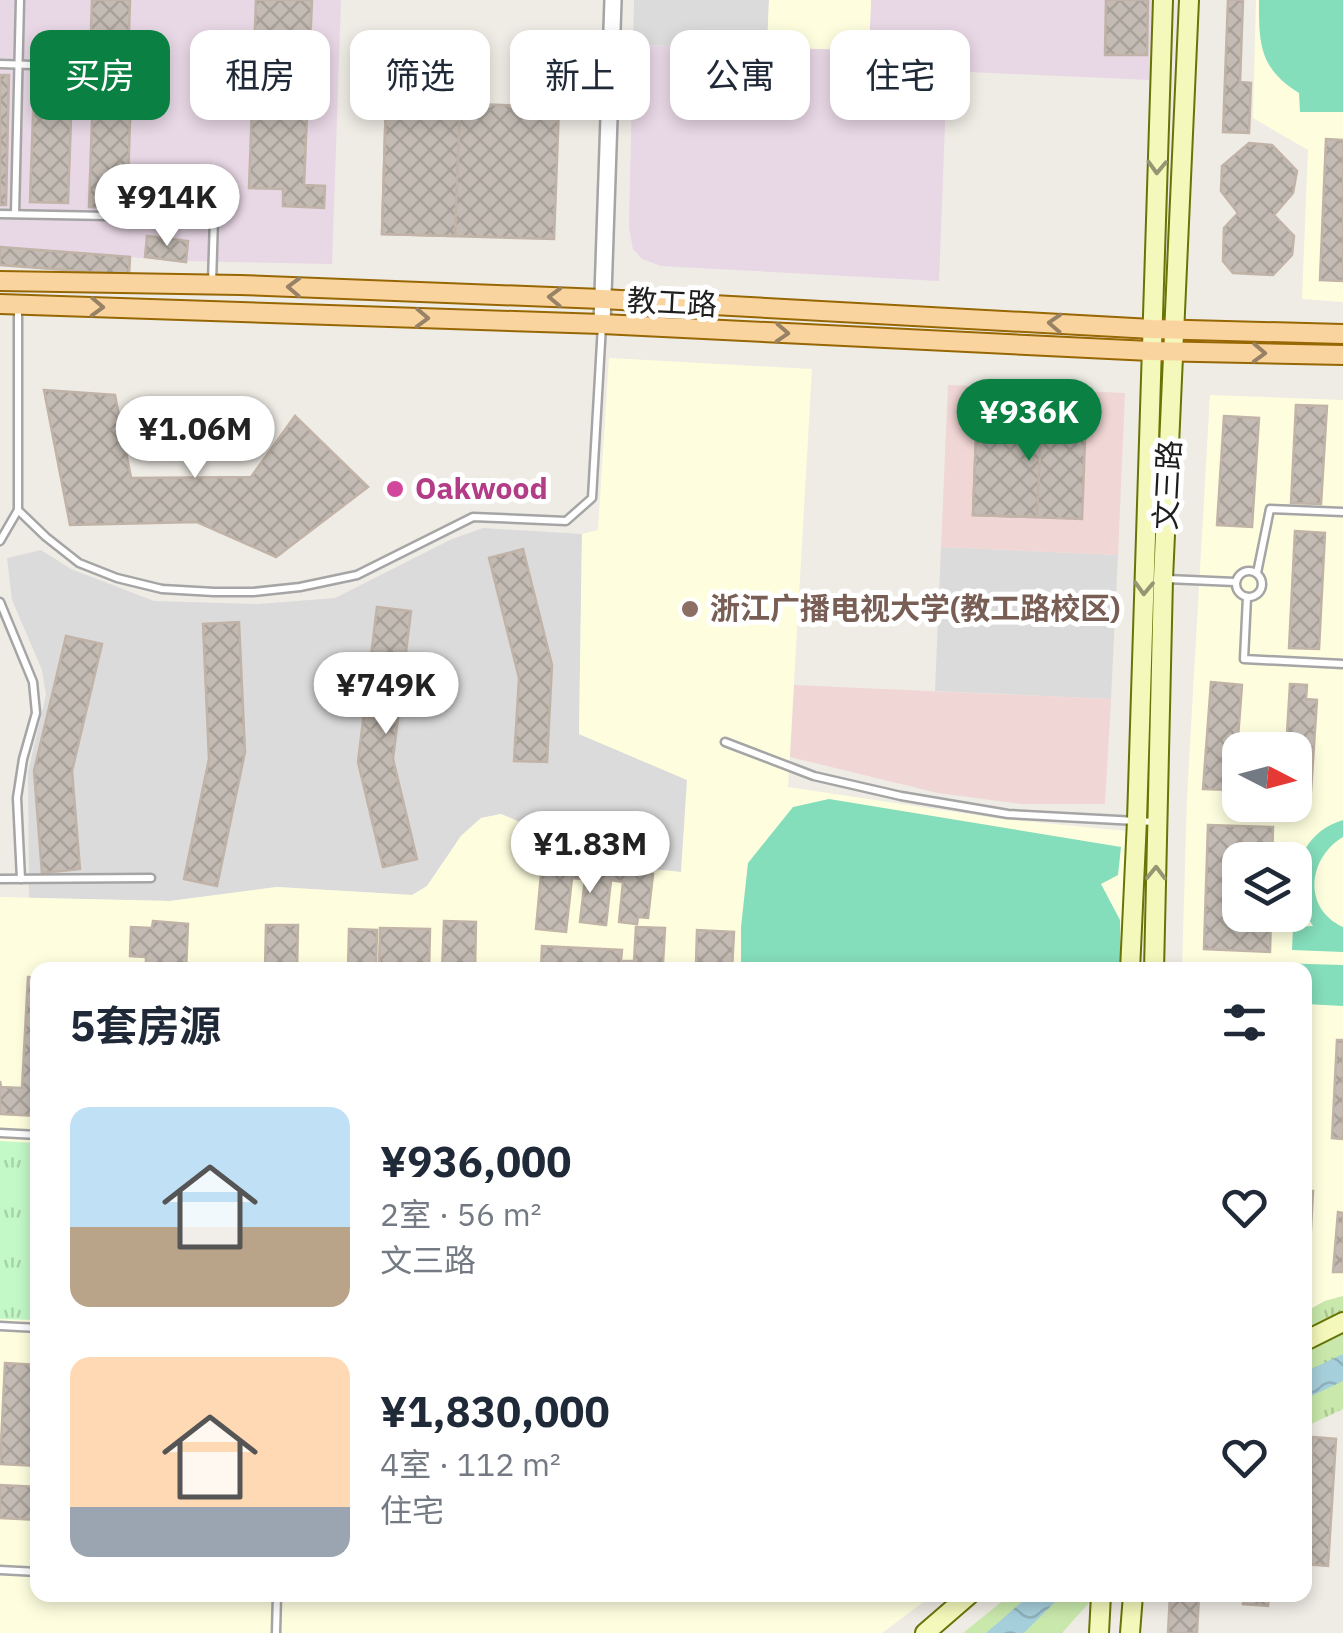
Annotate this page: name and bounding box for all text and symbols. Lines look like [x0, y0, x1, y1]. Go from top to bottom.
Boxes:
chip: 买房 [30, 30, 170, 120]
chip: 租房 [190, 30, 330, 120]
chip: 筛选 [350, 30, 490, 120]
chip: 新上 [510, 30, 650, 120]
chip: 公寓 [670, 30, 810, 120]
chip: 住宅 [830, 30, 970, 120]
one-way arrow [1147, 160, 1168, 176]
pin: ¥914K [97, 164, 237, 249]
text: ¥914K [117, 175, 217, 217]
one-way arrow [286, 277, 302, 298]
street label: 教工路 [626, 280, 718, 323]
one-way arrow [547, 287, 563, 308]
one-way arrow [90, 297, 106, 318]
one-way arrow [415, 307, 431, 328]
one-way arrow [1046, 313, 1062, 334]
one-way arrow [774, 322, 790, 343]
one-way arrow [1251, 342, 1267, 363]
pin: ¥936K [959, 379, 1099, 464]
text: ¥936K [979, 390, 1079, 432]
pin: ¥1.06M [114, 396, 276, 481]
text: ¥1.06M [138, 407, 252, 449]
street label: 文三路 [1145, 439, 1188, 531]
place label: Oakwood [415, 468, 548, 507]
marker: Oakwood [384, 478, 406, 500]
one-way arrow [1133, 581, 1154, 597]
place label: 浙江广播电视大学(教工路校区) [710, 588, 1120, 627]
marker: 浙江广播电视大学(教工路校区) [679, 598, 701, 620]
pin: ¥749K [316, 652, 456, 737]
text: ¥749K [336, 663, 436, 705]
north arrow [1222, 732, 1312, 822]
map controls [1222, 732, 1312, 932]
pin: ¥1.83M [509, 811, 671, 896]
text: ¥1.83M [533, 822, 647, 864]
button: layers [1222, 842, 1312, 932]
one-way arrow [1145, 864, 1167, 880]
icon: filters [1217, 995, 1272, 1050]
text: 5套房源 [70, 998, 221, 1053]
text: ¥936,000 [380, 1134, 572, 1189]
icon: home [150, 1147, 270, 1267]
icon: heart [1217, 1180, 1272, 1235]
text: 2室 · 56 m² [380, 1193, 542, 1235]
text: 文三路 [380, 1239, 476, 1281]
text: ¥1,830,000 [380, 1384, 610, 1439]
icon: home [150, 1397, 270, 1517]
icon: heart [1217, 1430, 1272, 1485]
text: 4室 · 112 m² [380, 1443, 561, 1485]
text: 住宅 [380, 1489, 444, 1531]

